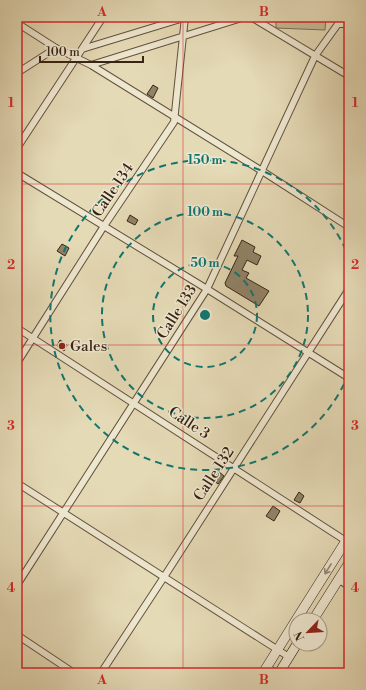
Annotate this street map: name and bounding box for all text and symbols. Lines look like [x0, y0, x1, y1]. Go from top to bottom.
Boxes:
text: A [96, 4, 107, 20]
text: B [259, 4, 269, 20]
scale bar [40, 38, 143, 64]
text: 100 m [46, 45, 80, 60]
text: 1 [8, 95, 15, 111]
text: 1 [352, 95, 359, 111]
text: 150 m [188, 153, 222, 168]
street label: Calle 134 [88, 159, 138, 221]
text: 100 m [187, 205, 223, 220]
text: 50 m [190, 256, 220, 271]
text: 2 [7, 257, 15, 273]
text: 2 [351, 257, 359, 273]
street label: Calle 133 [153, 281, 201, 343]
centre of rings [198, 308, 212, 322]
place label: Gales [70, 337, 107, 356]
marker: Gales [57, 341, 67, 351]
street label: Calle 3 [165, 403, 213, 443]
text: 3 [7, 418, 15, 434]
text: 3 [351, 418, 359, 434]
street label: Calle 132 [189, 443, 239, 505]
one-way arrow [324, 563, 332, 574]
text: 4 [7, 580, 16, 596]
text: 4 [351, 580, 360, 596]
north arrow [288, 612, 328, 652]
text: N [292, 629, 308, 643]
text: A [96, 672, 107, 688]
text: B [259, 672, 269, 688]

